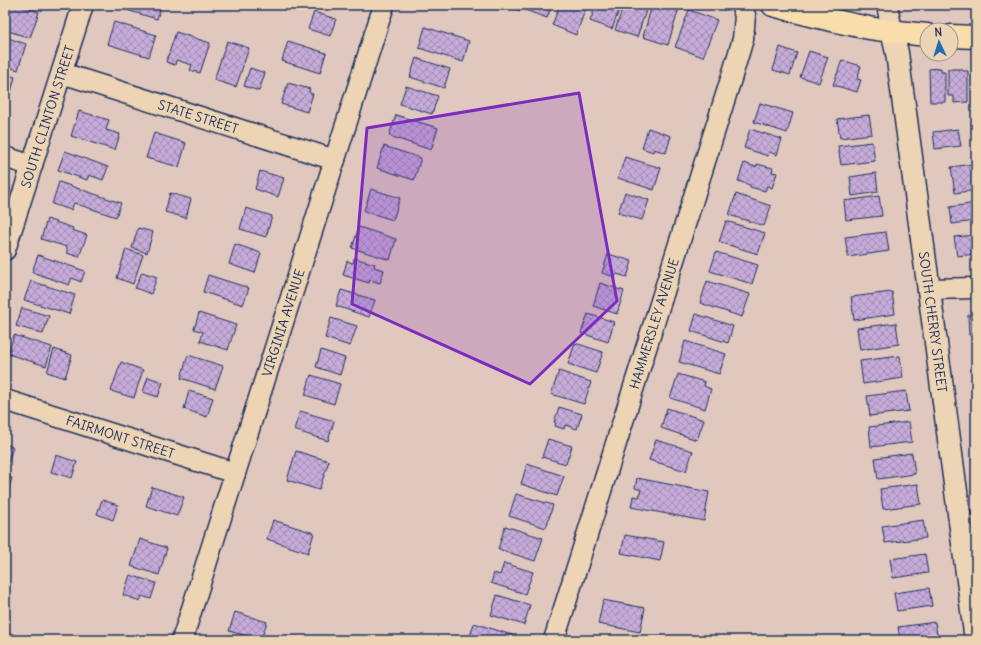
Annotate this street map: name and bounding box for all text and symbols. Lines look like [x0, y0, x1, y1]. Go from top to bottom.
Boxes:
north arrow [919, 22, 959, 62]
text: N [934, 25, 943, 39]
street label: SOUTH CLINTON STREET [17, 43, 78, 190]
street label: STATE STREET [156, 96, 241, 137]
street label: SOUTH CHERRY STREET [915, 250, 951, 394]
street label: HAMMERSLEY AVENUE [625, 256, 683, 391]
street label: VIRGINIA AVENUE [258, 266, 308, 379]
street label: FAIRMONT STREET [64, 411, 177, 462]

